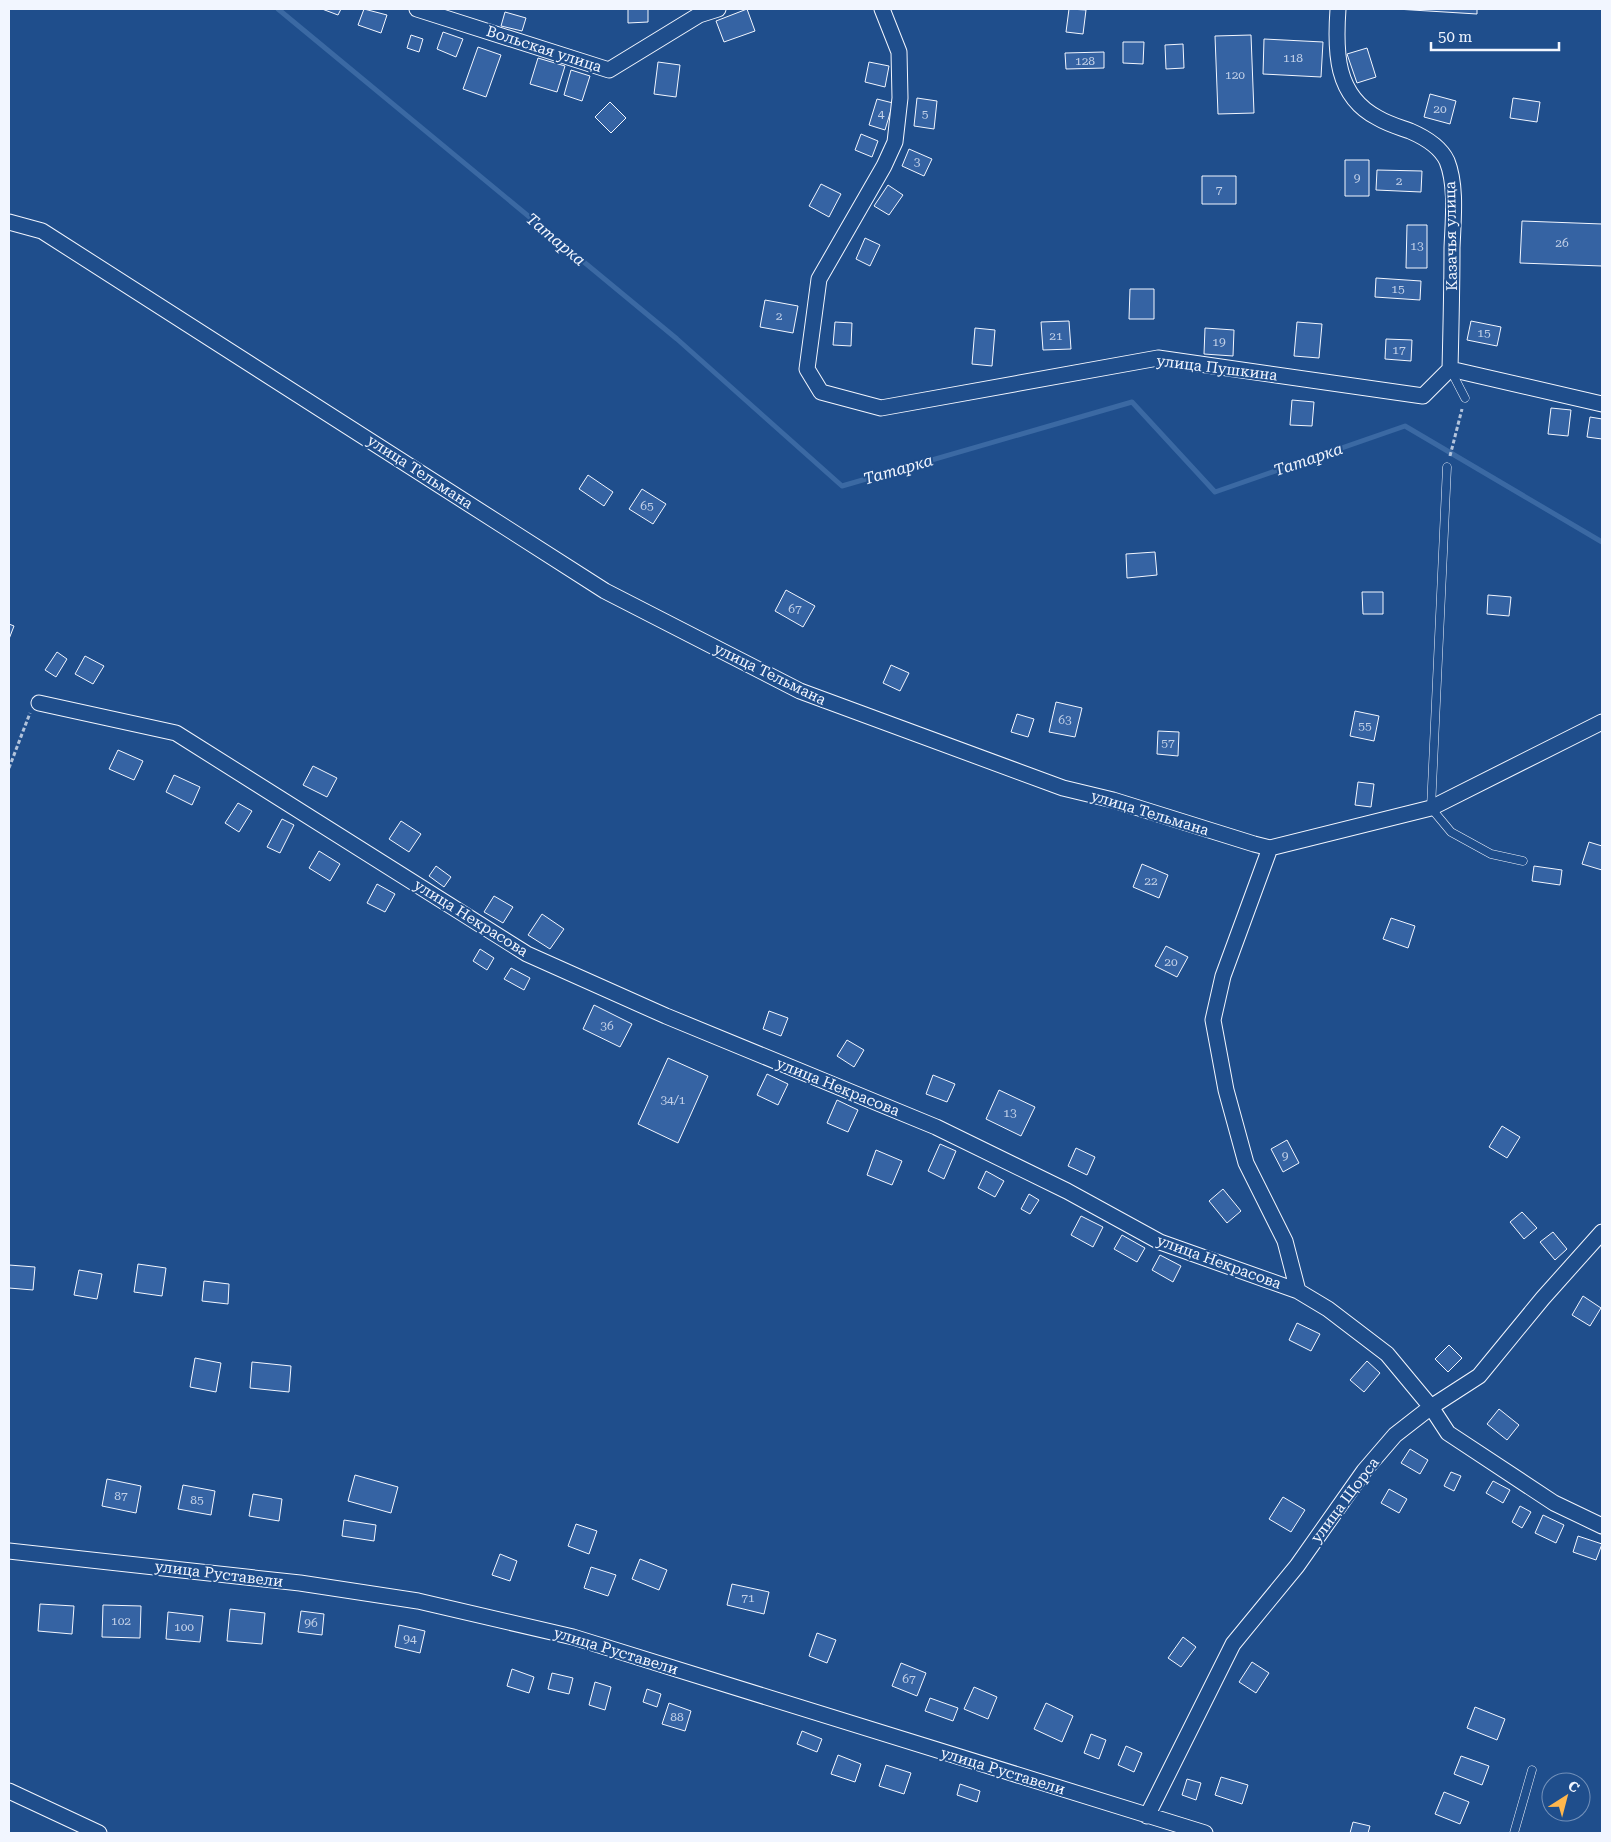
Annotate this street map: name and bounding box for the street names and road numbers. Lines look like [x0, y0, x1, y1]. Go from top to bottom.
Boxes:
street label: Вольская улица [484, 22, 604, 76]
street label: Казачья улица [1441, 181, 1461, 291]
street label: улица Пушкина [1155, 352, 1279, 384]
street label: улица Тельмана [364, 431, 476, 513]
street label: улица Тельмана [711, 639, 829, 709]
street label: улица Тельмана [1089, 786, 1211, 840]
street label: улица Некрасова [411, 876, 531, 960]
street label: улица Некрасова [774, 1054, 902, 1120]
street label: улица Некрасова [1154, 1231, 1284, 1293]
street label: улица Щорса [1307, 1454, 1383, 1546]
street label: улица Руставели [154, 1557, 284, 1591]
street label: улица Руставели [552, 1623, 680, 1679]
street label: улица Руставели [939, 1743, 1067, 1799]

